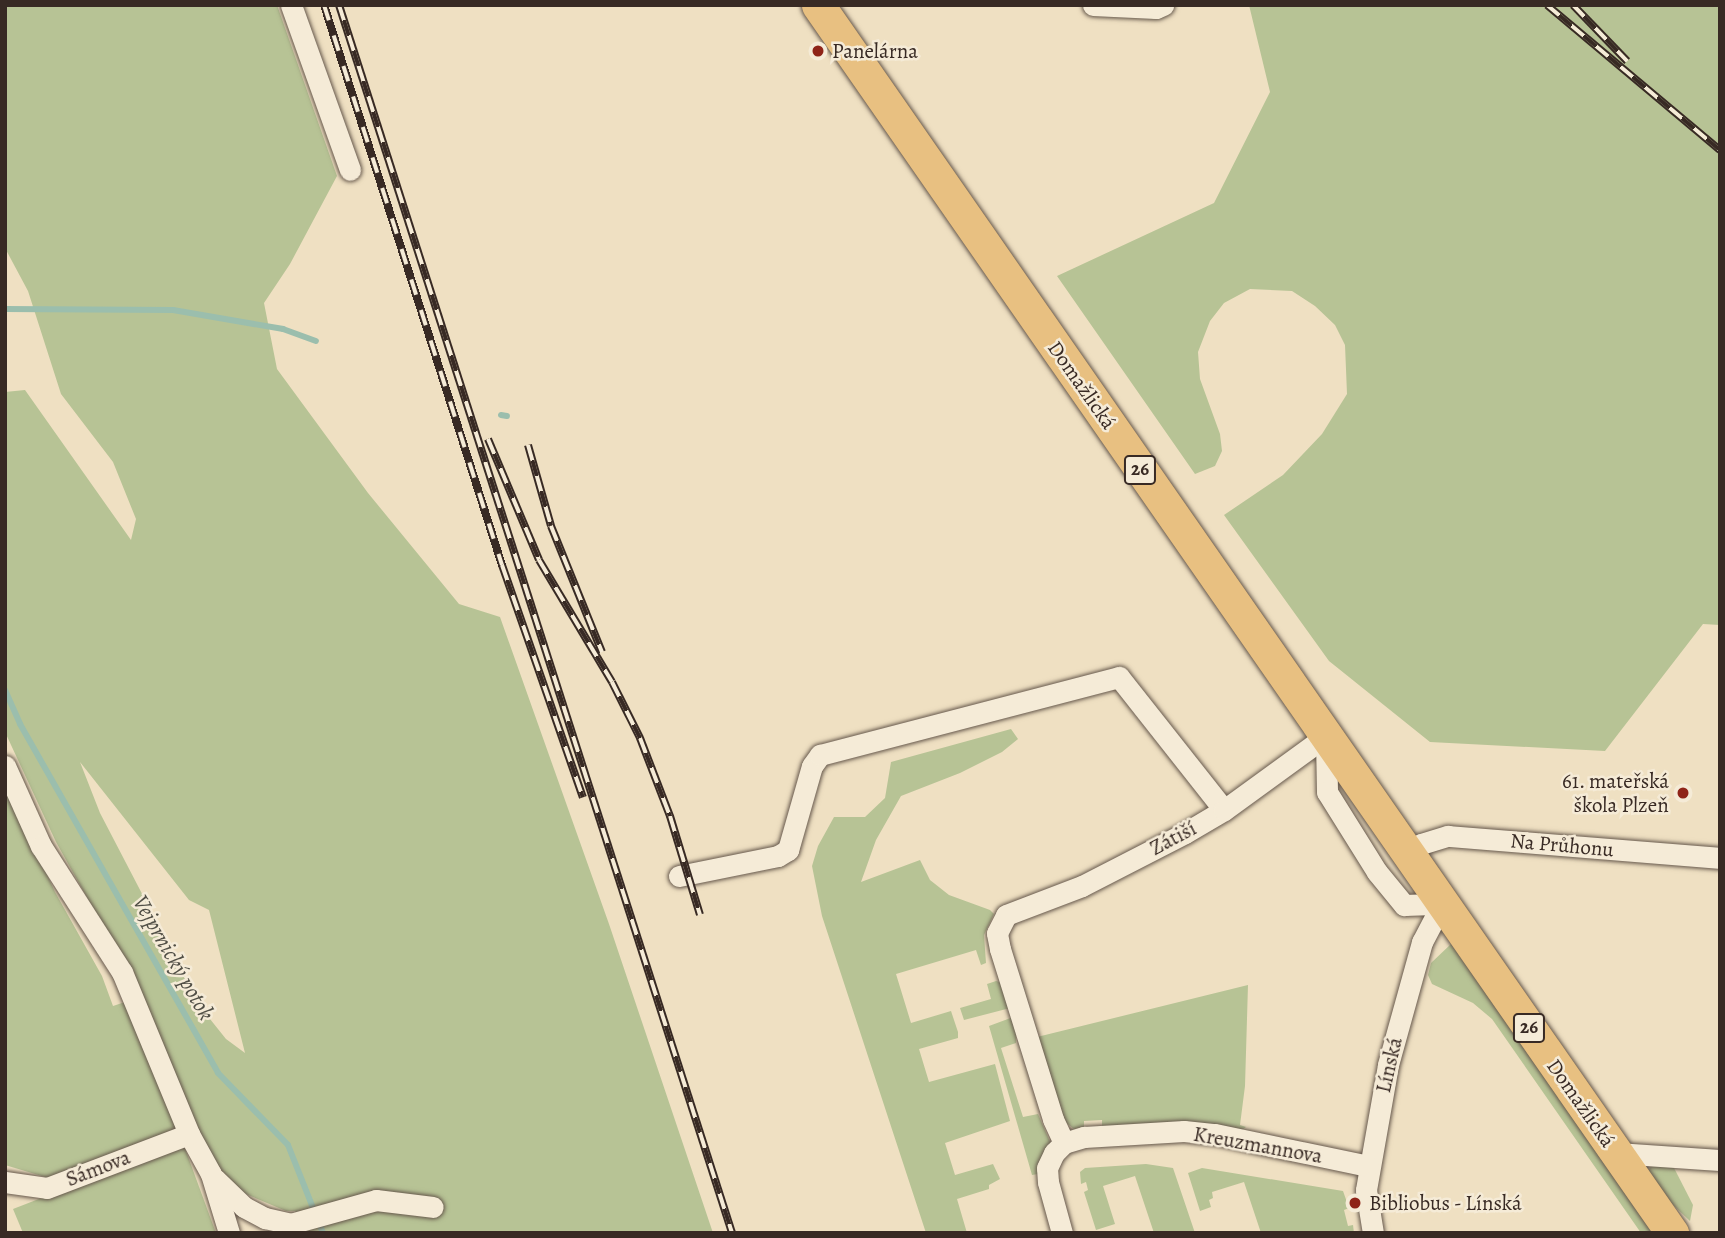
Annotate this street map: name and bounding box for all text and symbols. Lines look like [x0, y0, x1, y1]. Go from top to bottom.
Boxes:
place label: Panelárna [832, 38, 918, 64]
marker: Panelárna [810, 43, 826, 59]
street label: Domažlická [1042, 336, 1122, 434]
road number: 26 [1122, 454, 1158, 485]
place label: 61. mateřská škola Plzeň [1562, 768, 1669, 818]
marker: 61. mateřská škola Plzeň [1675, 785, 1691, 801]
street label: Zátiší [1145, 815, 1201, 861]
street label: Na Průhonu [1509, 828, 1615, 862]
water label: Vejprnický potok [126, 891, 220, 1025]
road number: 26 [1512, 1012, 1546, 1044]
street label: Línská [1370, 1035, 1408, 1095]
street label: Domažlická [1541, 1054, 1621, 1152]
street label: Kreuzmannova [1191, 1121, 1325, 1169]
street label: Sámova [62, 1144, 134, 1192]
place label: Bibliobus - Línská [1369, 1190, 1523, 1216]
marker: Bibliobus - Línská [1347, 1195, 1363, 1211]

